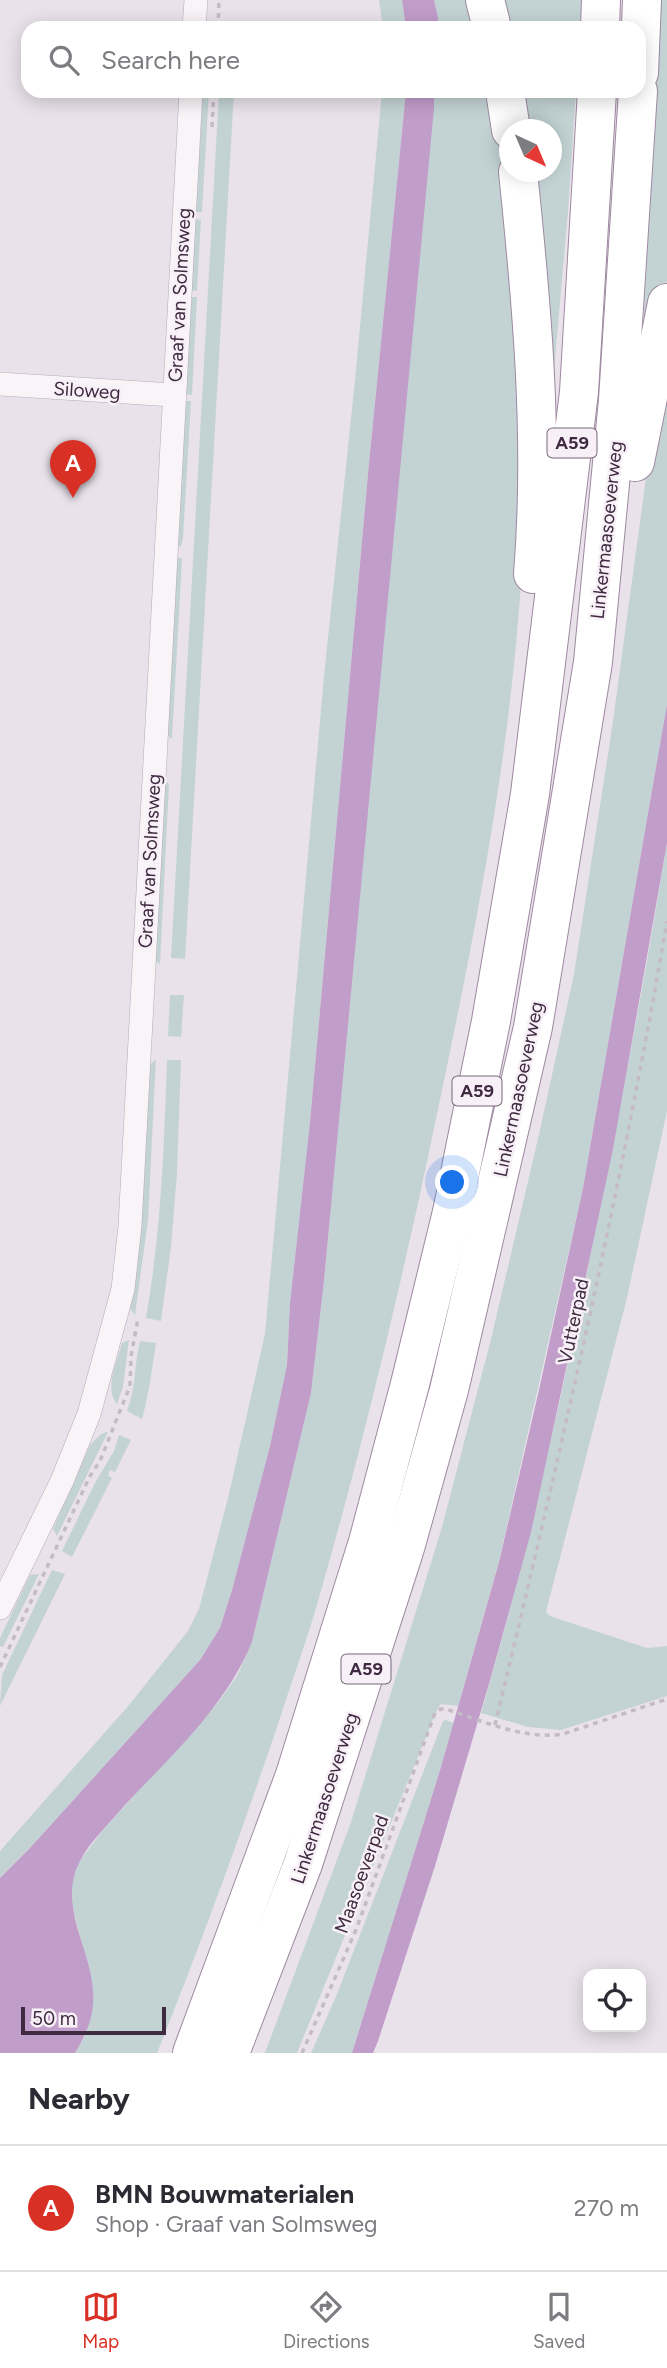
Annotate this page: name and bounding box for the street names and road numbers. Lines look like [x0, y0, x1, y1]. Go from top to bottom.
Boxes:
street label: Graaf van Solmsweg [163, 207, 196, 383]
street label: Siloweg [53, 377, 121, 404]
road number: A59 [548, 428, 596, 458]
street label: Linkermaasoeverweg [586, 440, 627, 620]
street label: Graaf van Solmsweg [133, 773, 166, 949]
street label: Linkermaasoeverweg [489, 999, 548, 1179]
road number: A59 [452, 1076, 502, 1106]
street label: Vutterpad [553, 1276, 594, 1366]
road number: A59 [342, 1654, 390, 1684]
street label: Linkermaasoeverweg [286, 1710, 363, 1887]
street label: Maasoeverpad [329, 1812, 393, 1936]

